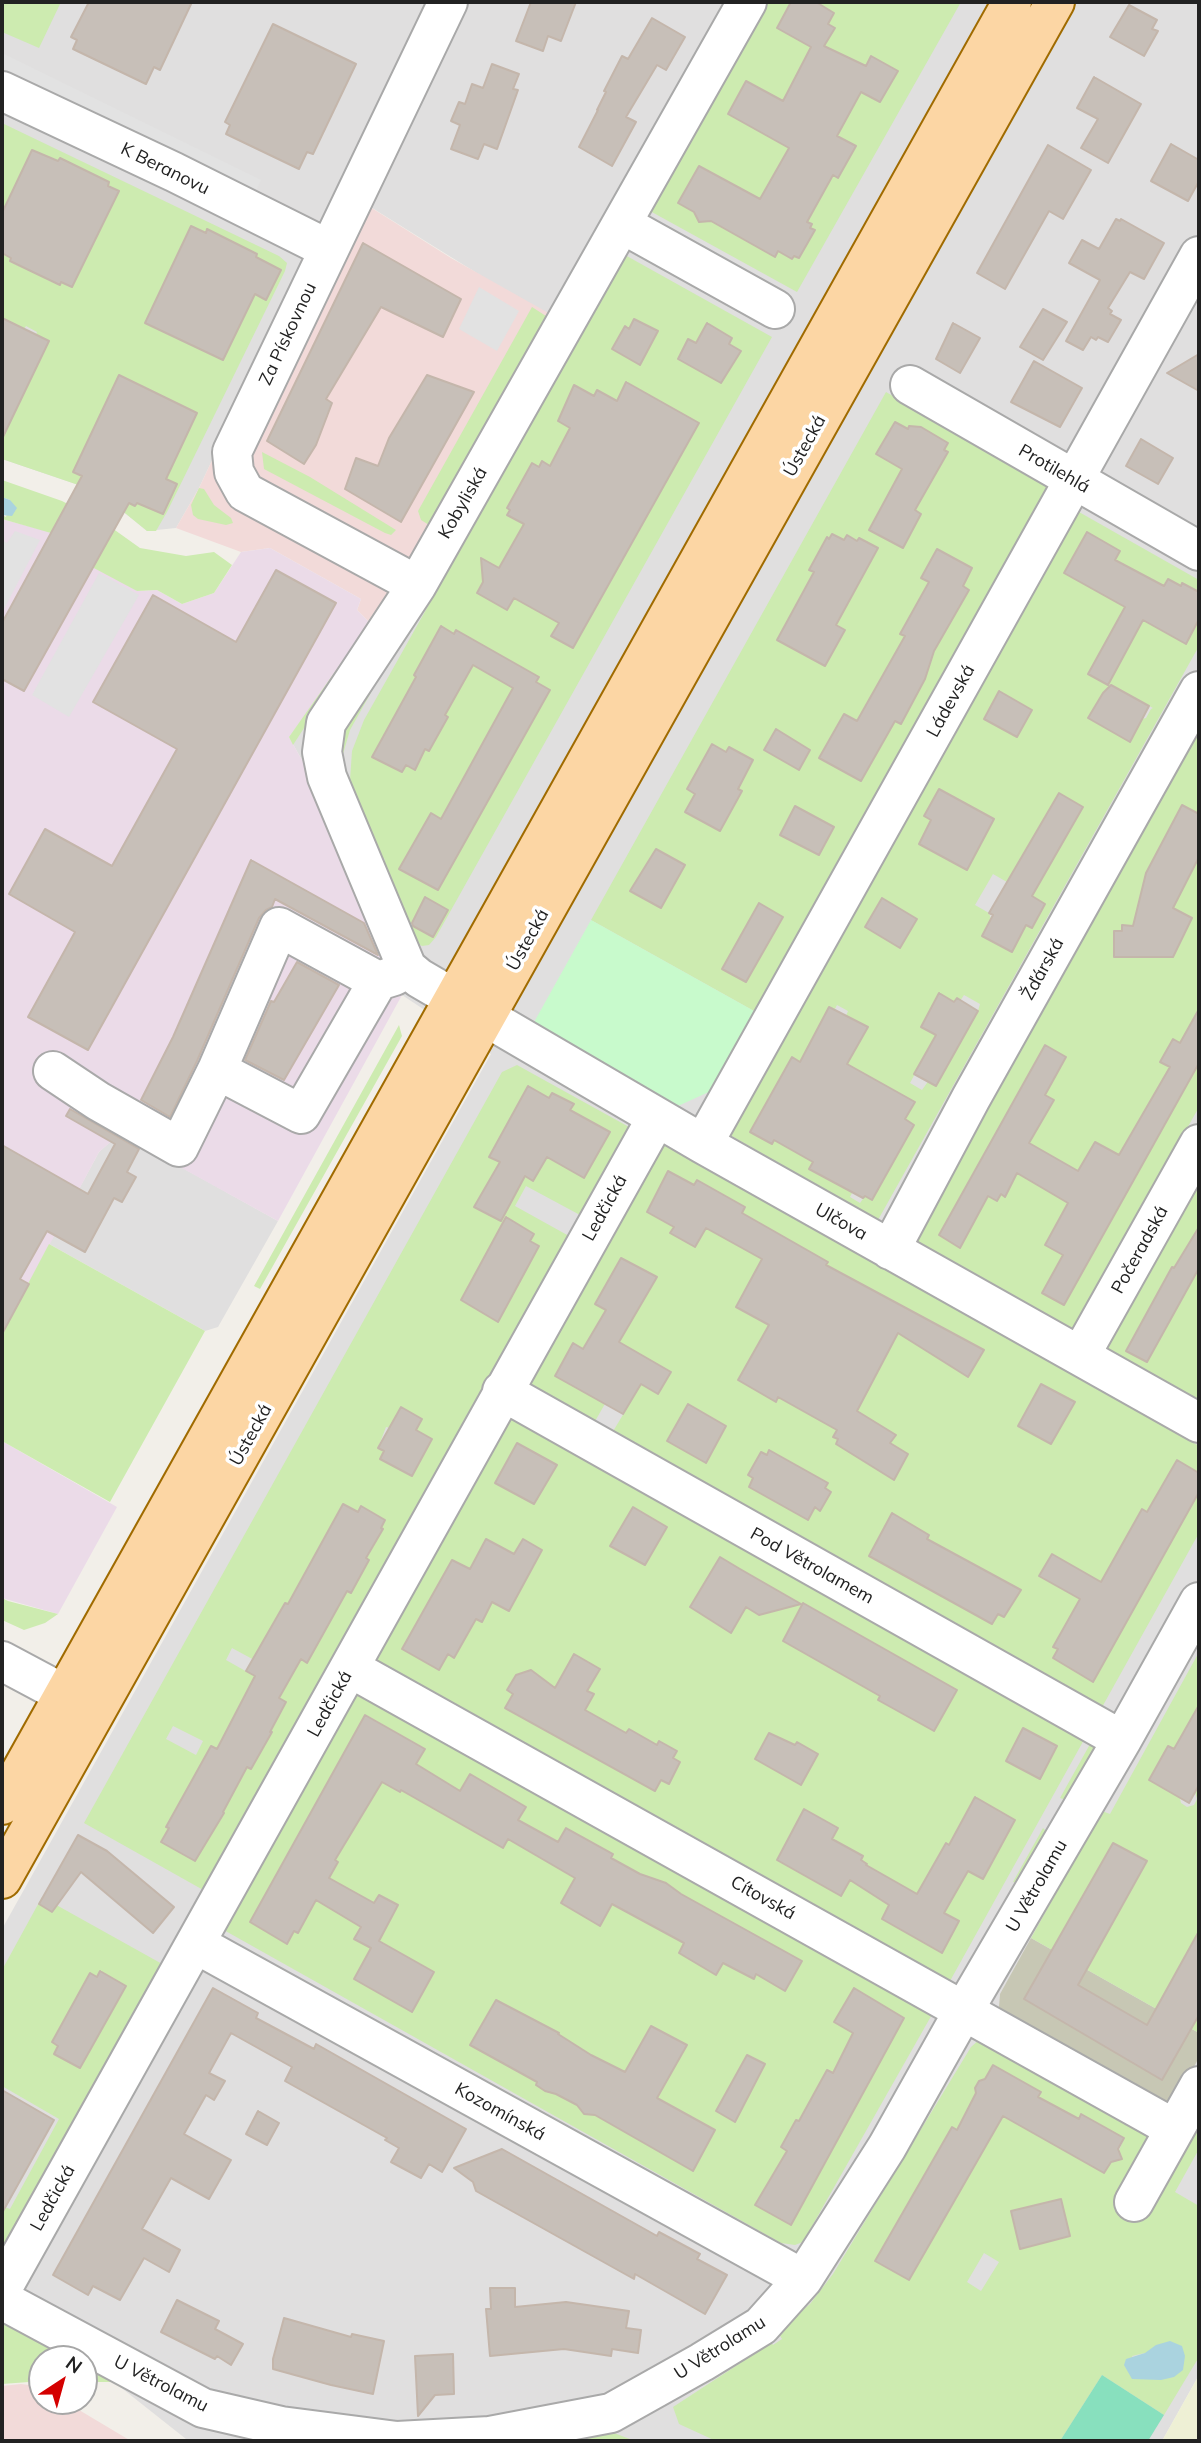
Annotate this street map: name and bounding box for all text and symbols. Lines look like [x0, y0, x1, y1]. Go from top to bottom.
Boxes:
street label: K Beranovu [117, 138, 213, 200]
street label: Za Pískovnou [255, 279, 321, 389]
street label: Ústecká [779, 411, 831, 481]
street label: Protilehlá [1015, 440, 1093, 498]
street label: Kobyliská [434, 463, 492, 543]
street label: Ládevská [922, 661, 980, 741]
street label: Ústecká [502, 905, 554, 975]
street label: Žďárská [1017, 934, 1069, 1004]
street label: Ledčická [578, 1171, 632, 1245]
street label: Ulčova [811, 1199, 871, 1245]
street label: Počeradská [1107, 1202, 1173, 1298]
street label: Ústecká [225, 1400, 277, 1470]
street label: Pod Větrolamem [746, 1523, 878, 1609]
street label: Ledčická [303, 1667, 357, 1741]
street label: U Větrolamu [1002, 1836, 1072, 1936]
street label: Cítovská [727, 1871, 799, 1925]
street label: Kozomínská [451, 2078, 549, 2146]
street label: Ledčická [26, 2161, 80, 2235]
street label: U Větrolamu [670, 2311, 770, 2385]
north arrow [28, 2345, 98, 2415]
text: N [61, 2351, 87, 2379]
street label: U Větrolamu [110, 2351, 212, 2417]

